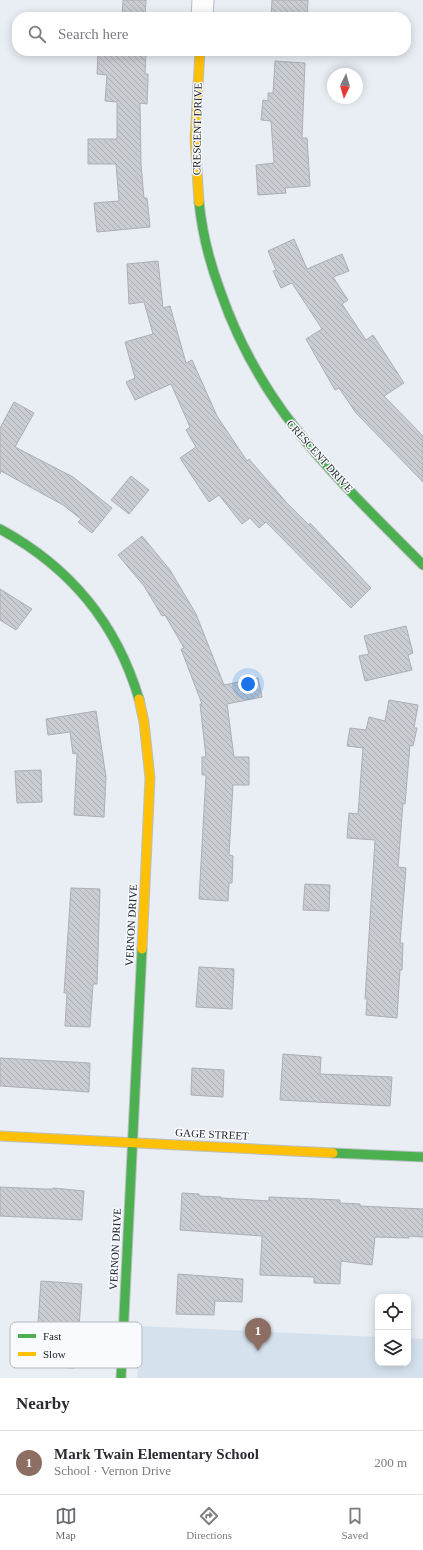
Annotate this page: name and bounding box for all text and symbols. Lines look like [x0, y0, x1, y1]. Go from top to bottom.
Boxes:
search box [12, 12, 411, 56]
icon: search [26, 23, 48, 45]
text: Search here [58, 26, 128, 42]
north arrow [327, 68, 363, 104]
street label: CRESCENT DRIVE [190, 82, 204, 175]
street label: CRESCENT DRIVE [285, 418, 356, 495]
your location [238, 674, 258, 694]
street label: VERNON DRIVE [123, 883, 139, 966]
street label: GAGE STREET [175, 1126, 249, 1142]
street label: VERNON DRIVE [107, 1207, 123, 1290]
map controls [375, 1294, 411, 1366]
button: locate [375, 1294, 411, 1330]
pin: 1 [245, 1318, 271, 1351]
legend [10, 1322, 142, 1368]
text: Fast [43, 1330, 61, 1342]
button: layers [375, 1330, 411, 1366]
text: Slow [43, 1348, 66, 1360]
text: Nearby [16, 1394, 70, 1413]
text: Mark Twain Elementary School [54, 1446, 259, 1462]
text: 1 [26, 1455, 32, 1470]
text: 200 m [374, 1455, 407, 1470]
text: School · Vernon Drive [54, 1463, 171, 1478]
tab: Map [55, 1505, 77, 1541]
tab: Directions [186, 1505, 232, 1541]
tab: Saved [341, 1505, 368, 1541]

